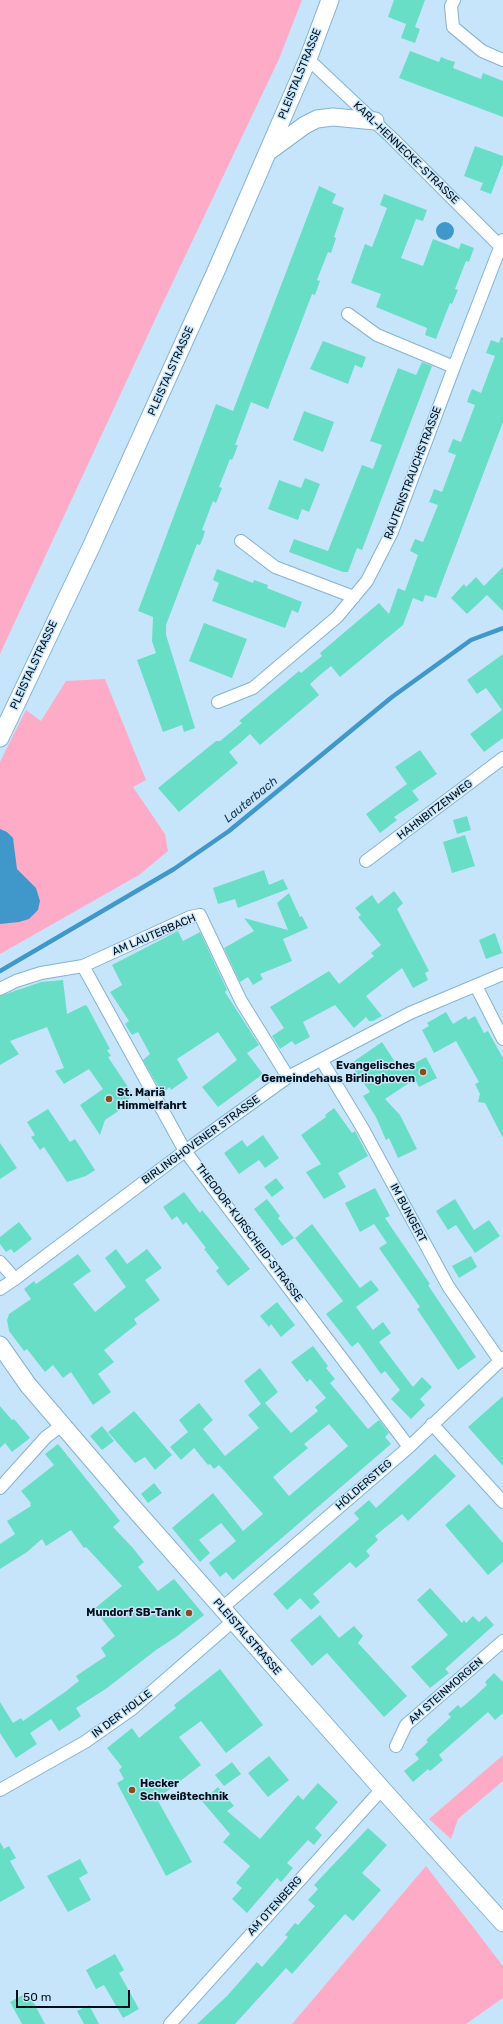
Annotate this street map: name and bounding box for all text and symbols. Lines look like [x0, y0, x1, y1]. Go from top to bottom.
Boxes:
street label: PLEISTALSTRASSE [276, 27, 324, 121]
street label: KARL-HENNECKE-STRASSE [350, 99, 462, 207]
street label: PLEISTALSTRASSE [145, 324, 197, 418]
street label: RAUTENSTRAUCHSTRASSE [382, 405, 444, 541]
street label: PLEISTALSTRASSE [8, 618, 60, 712]
water label: Lauterbach [221, 774, 281, 826]
street label: HAHNBITZENWEG [395, 777, 475, 843]
street label: AM LAUTERBACH [110, 911, 198, 959]
place label: Evangelisches Gemeindehaus Birlinghoven [261, 1059, 415, 1085]
marker: Evangelisches Gemeindehaus Birlinghoven [418, 1067, 428, 1077]
place label: St. Mariä Himmelfahrt [117, 1086, 187, 1112]
street label: BIRLINGHOVENER STRASSE [139, 1093, 263, 1187]
marker: St. Mariä Himmelfahrt [104, 1094, 114, 1104]
street label: THEODOR-KURSCHEID-STRASSE [193, 1161, 305, 1305]
street label: IM BUNGERT [387, 1181, 429, 1245]
street label: HÖLDERSTEG [333, 1457, 395, 1513]
street label: PLEISTALSTRASSE [210, 1596, 284, 1678]
place label: Mundorf SB-Tank [86, 1606, 181, 1620]
marker: Mundorf SB-Tank [184, 1608, 194, 1618]
street label: AM STEINMORGEN [406, 1655, 486, 1727]
street label: IN DER HOLLE [89, 1687, 155, 1741]
place label: Hecker Schweißtechnik [140, 1777, 229, 1803]
marker: Hecker Schweißtechnik [127, 1785, 137, 1795]
street label: AM OTENBERG [245, 1874, 305, 1938]
scale bar [18, 1982, 132, 2008]
text: 50 m [23, 1990, 51, 2004]

